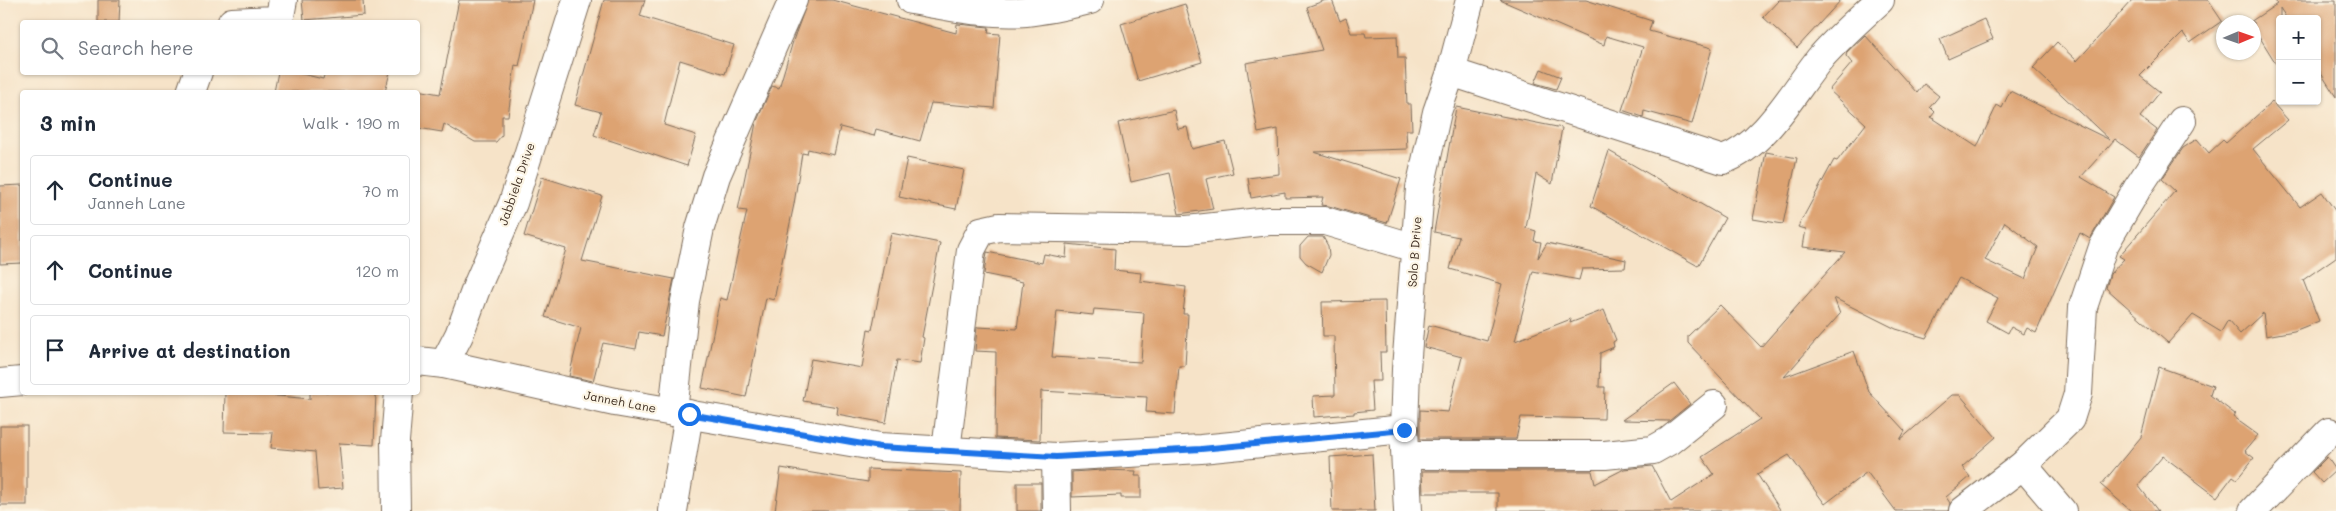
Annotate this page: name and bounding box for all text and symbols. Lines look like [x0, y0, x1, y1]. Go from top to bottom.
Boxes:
north arrow [2216, 15, 2261, 60]
map controls [2276, 15, 2321, 105]
button: + [2276, 15, 2321, 60]
search box [20, 20, 420, 75]
icon: search [38, 34, 66, 62]
text: Search here [78, 35, 194, 60]
button: − [2276, 60, 2321, 105]
text: 3 min [40, 109, 96, 136]
text: Walk · 190 m [302, 112, 400, 133]
street label: Jabbiela Drive [494, 140, 538, 227]
text: Continue [88, 167, 173, 192]
icon: ahead [41, 176, 69, 204]
text: 70 m [362, 180, 399, 201]
text: Janneh Lane [88, 192, 186, 213]
street label: Solo B Drive [1404, 216, 1424, 288]
icon: ahead [41, 256, 69, 284]
text: Continue [88, 258, 173, 283]
text: 120 m [355, 260, 399, 281]
icon: arrive [41, 336, 69, 364]
text: Arrive at destination [88, 338, 291, 363]
street label: Janneh Lane [583, 386, 658, 416]
route start [678, 403, 701, 426]
route end [1393, 419, 1416, 442]

